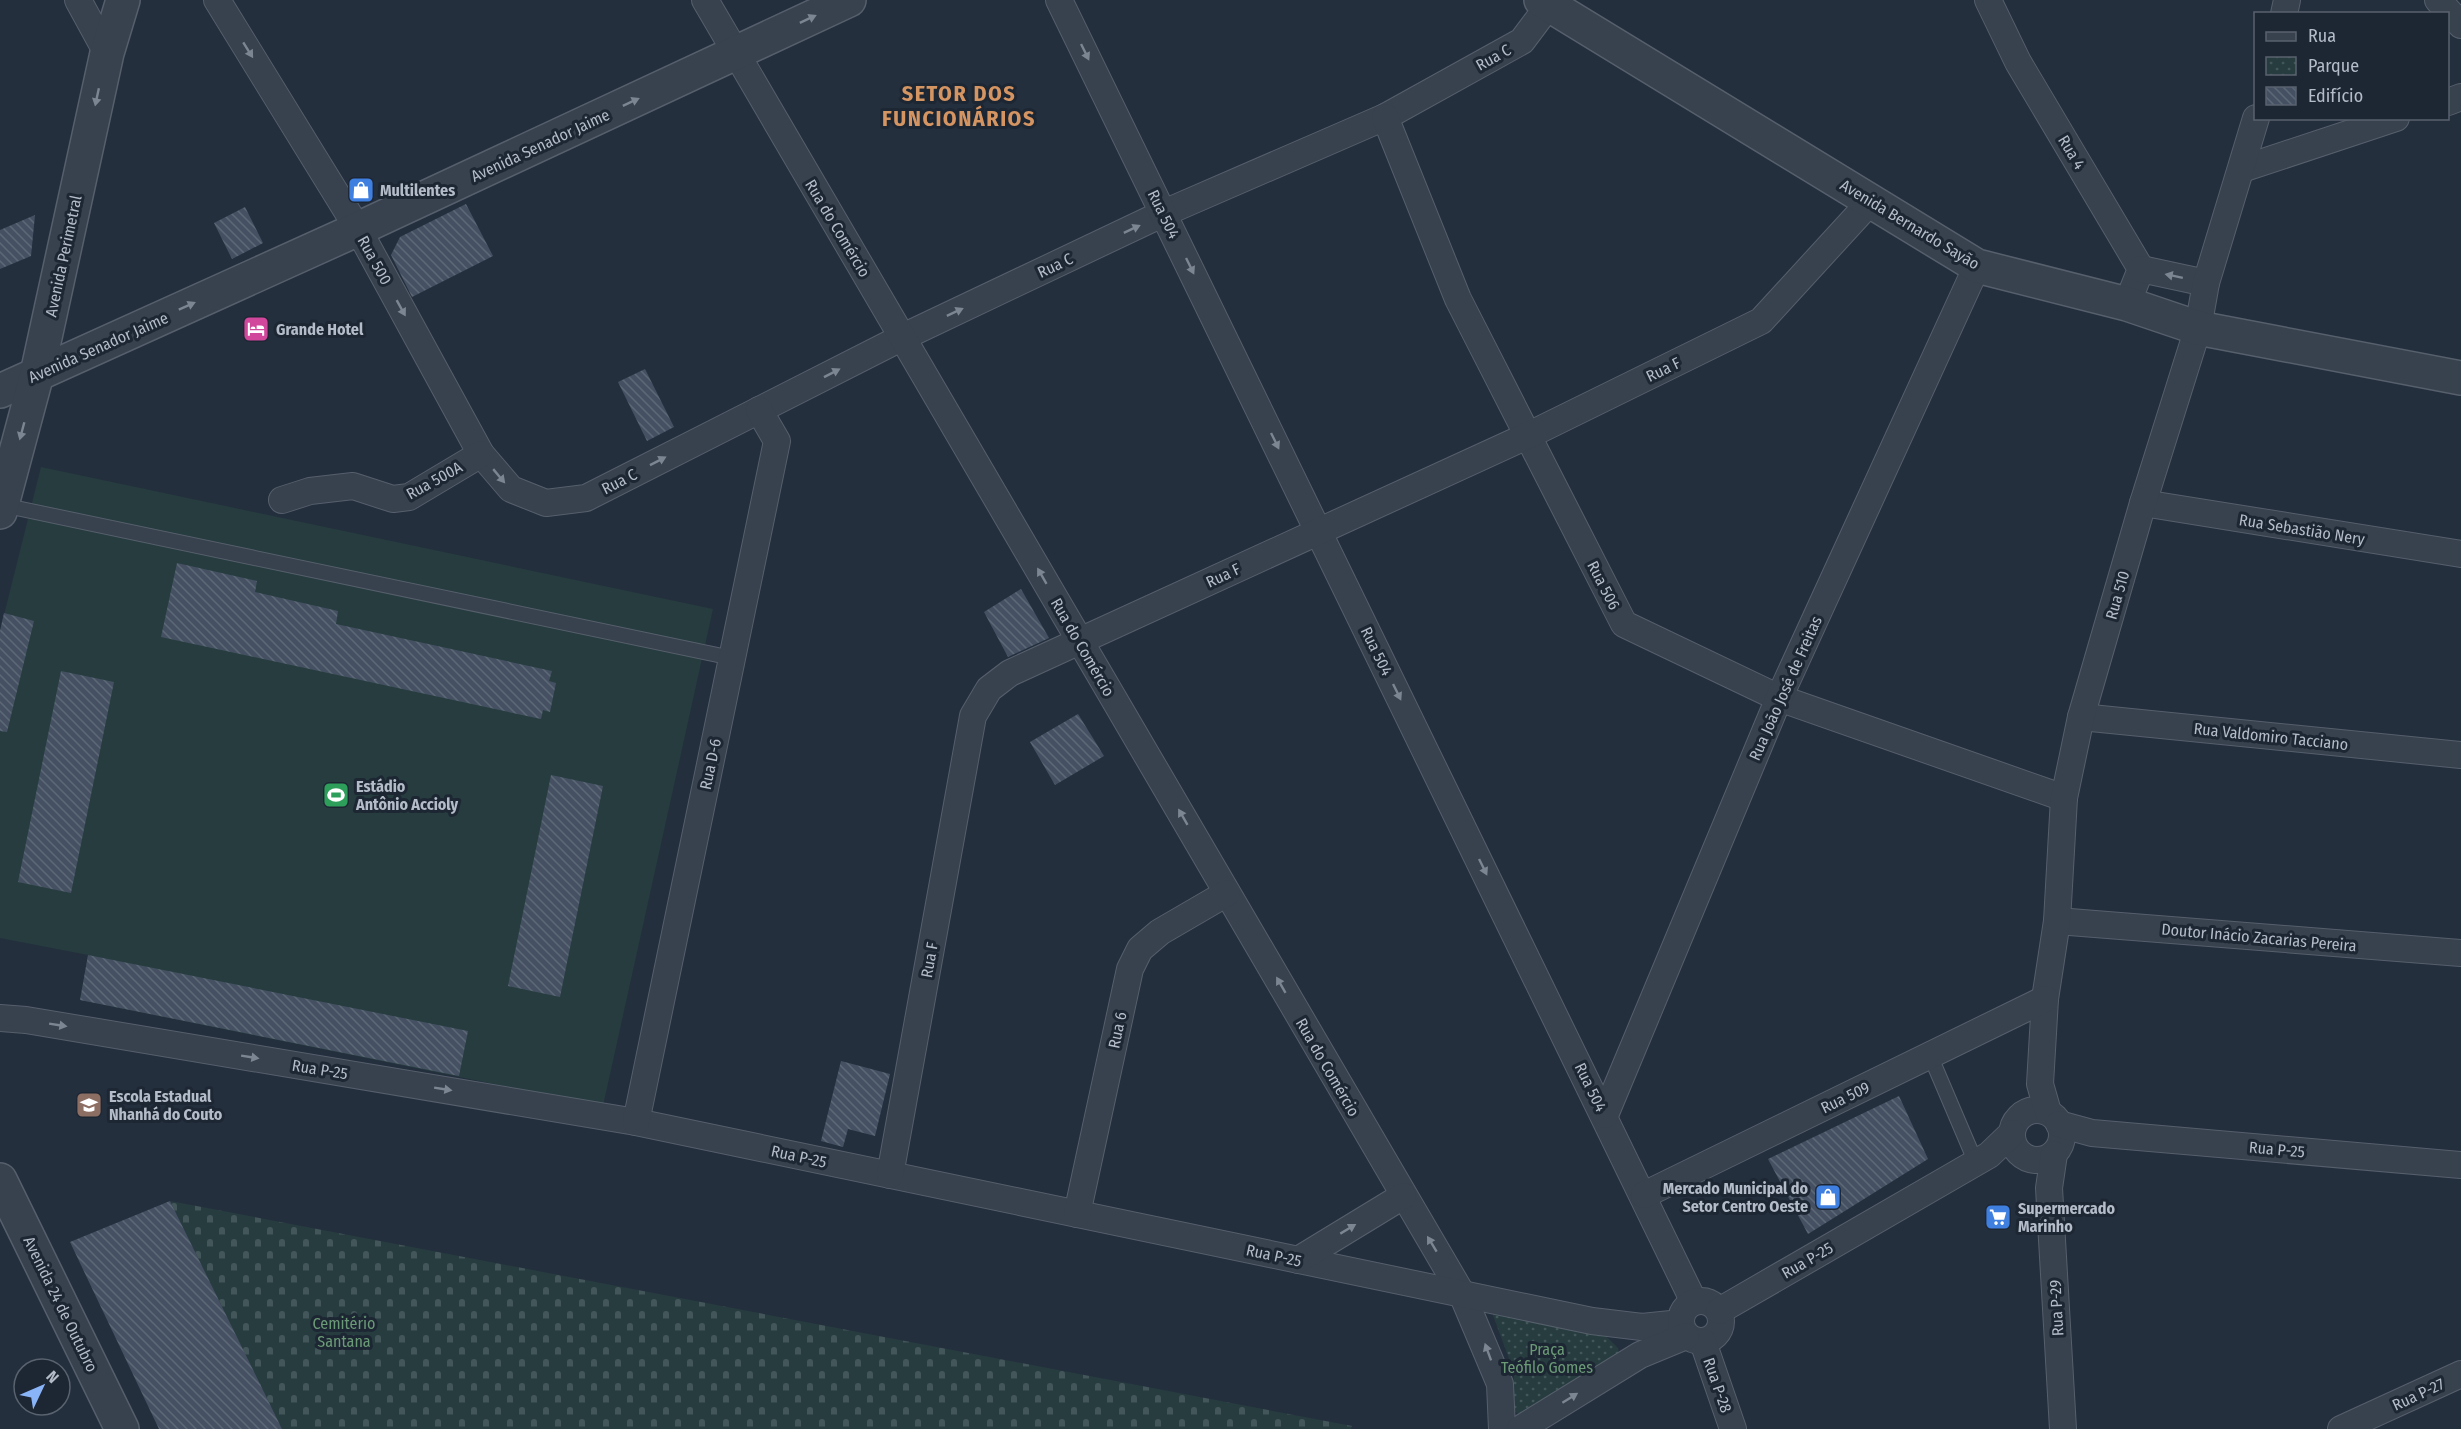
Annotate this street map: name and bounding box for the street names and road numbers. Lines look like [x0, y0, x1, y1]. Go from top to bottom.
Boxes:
street label: Rua C [1473, 40, 1514, 75]
street label: Avenida Senador Jaime [468, 105, 613, 186]
street label: Rua 4 [2054, 132, 2089, 173]
street label: Avenida Bernardo Sayão [1837, 175, 1983, 274]
street label: Rua do Comércio [801, 176, 874, 280]
street label: Rua 504 [1144, 187, 1184, 242]
street label: Avenida Perimetral [41, 194, 86, 319]
street label: Rua 500 [353, 233, 396, 288]
street label: Rua C [1035, 249, 1076, 282]
street label: Avenida Senador Jaime [25, 308, 171, 387]
street label: Rua F [1643, 353, 1683, 386]
street label: Rua 500A [403, 457, 466, 504]
street label: Rua C [599, 465, 640, 498]
street label: Rua Sebastião Nery [2238, 510, 2367, 549]
street label: Rua 506 [1583, 558, 1624, 613]
street label: Rua F [1203, 559, 1243, 592]
street label: Rua 510 [2101, 569, 2133, 622]
street label: Rua do Comércio [1047, 595, 1118, 700]
street label: Rua João José de Freitas [1745, 613, 1826, 763]
street label: Rua 504 [1357, 624, 1397, 679]
street label: Rua Valdomiro Tacciano [2193, 719, 2349, 754]
street label: Rua D-6 [696, 737, 725, 791]
street label: Doutor Inácio Zacarias Pereira [2161, 920, 2357, 956]
street label: Rua F [917, 941, 942, 979]
street label: Rua 6 [1104, 1010, 1131, 1050]
street label: Rua do Comércio [1292, 1015, 1363, 1120]
street label: Rua P-25 [291, 1056, 349, 1083]
street label: Rua 504 [1571, 1060, 1611, 1115]
street label: Rua 509 [1818, 1077, 1873, 1117]
street label: Rua P-25 [2248, 1138, 2306, 1161]
street label: Rua P-25 [769, 1141, 828, 1172]
street label: Avenida 24 de Outubro [19, 1233, 102, 1375]
street label: Rua P-25 [1778, 1238, 1836, 1283]
street label: Rua P-25 [1244, 1240, 1303, 1271]
street label: Rua P-29 [2046, 1279, 2067, 1337]
street label: Rua P-28 [1699, 1355, 1736, 1415]
street label: Rua P-27 [2389, 1374, 2448, 1415]

